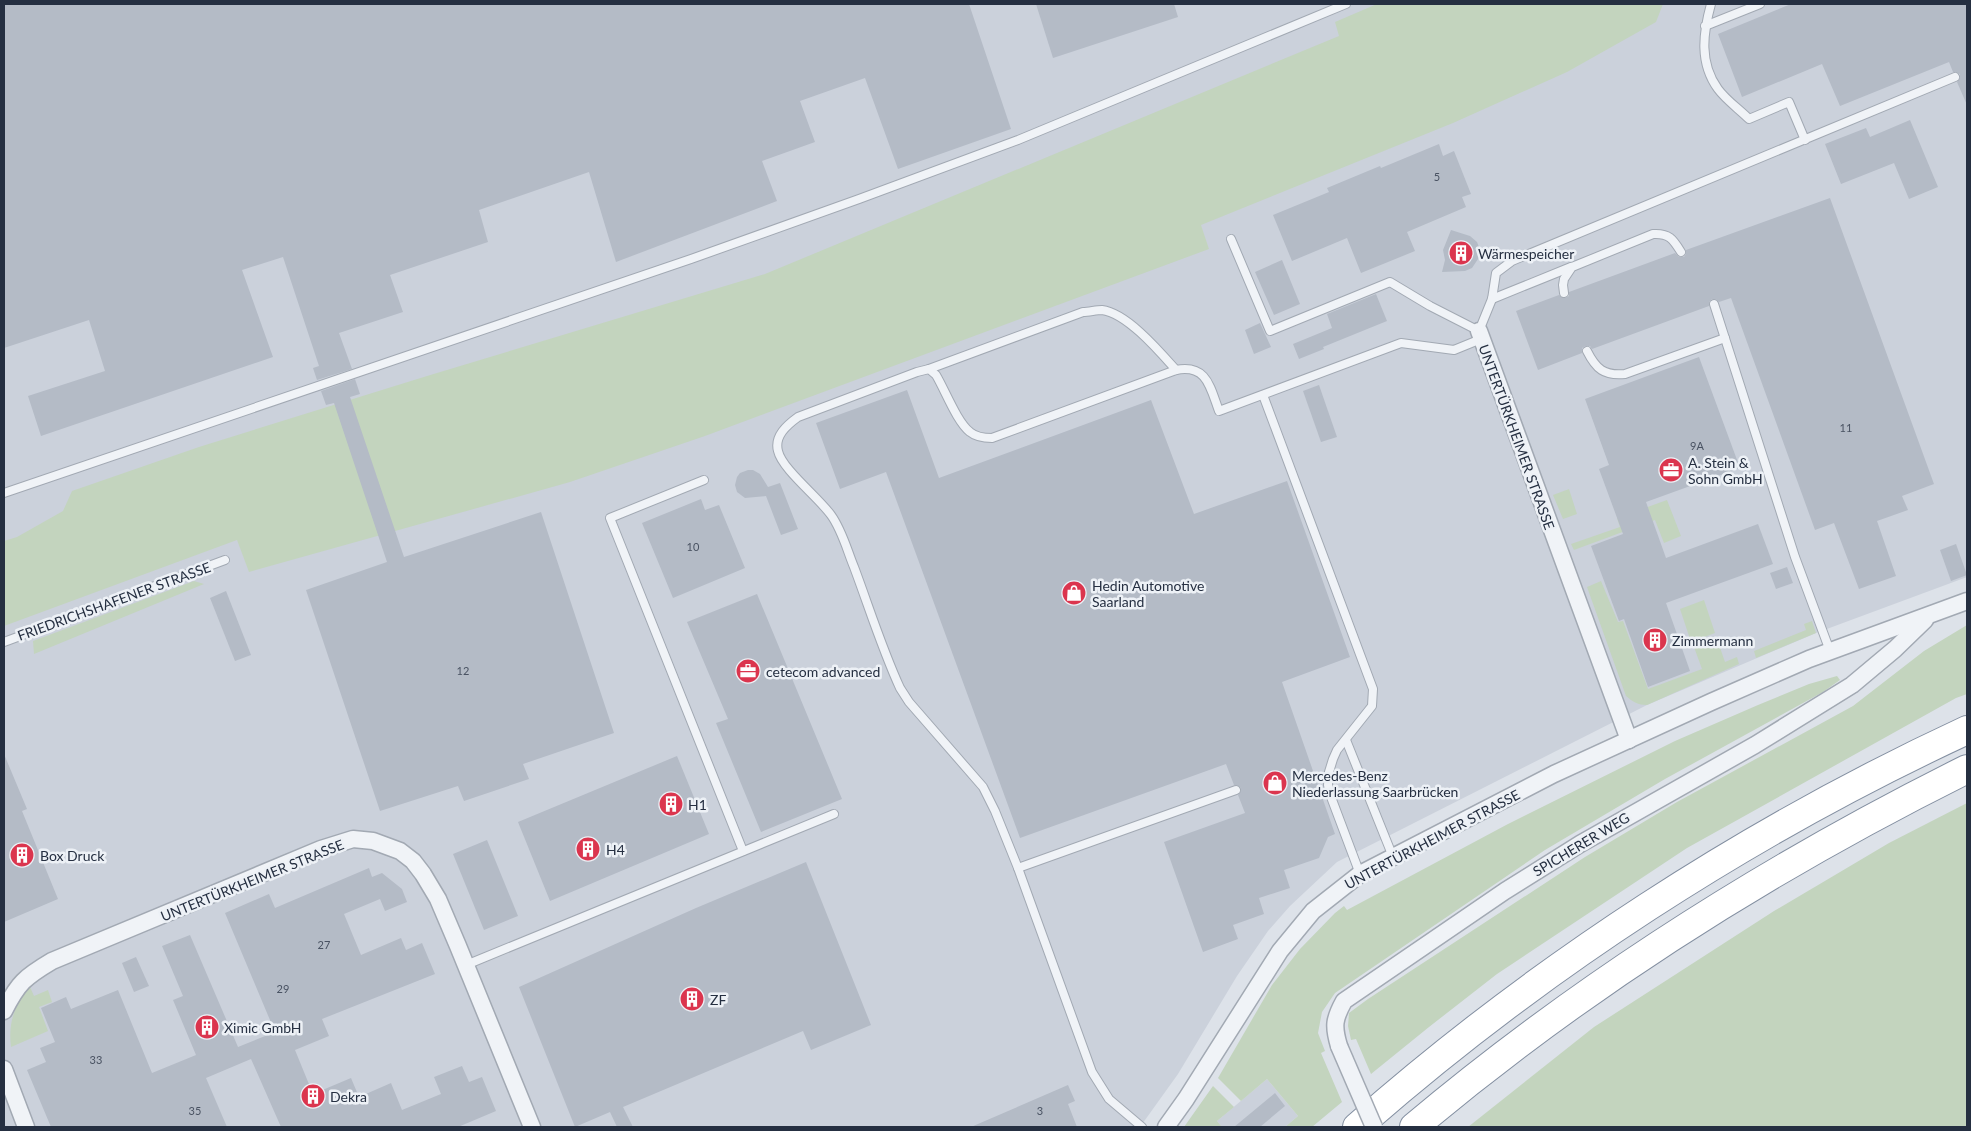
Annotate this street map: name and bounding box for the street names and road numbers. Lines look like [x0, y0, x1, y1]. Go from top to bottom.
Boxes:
street label: UNTERTÜRKHEIMER STRASSE [1476, 342, 1558, 532]
street label: FRIEDRICHSHAFENER STRASSE [15, 558, 213, 644]
street label: UNTERTÜRKHEIMER STRASSE [1342, 786, 1522, 892]
street label: SPICHERER WEG [1530, 808, 1632, 880]
street label: UNTERTÜRKHEIMER STRASSE [158, 835, 346, 925]

